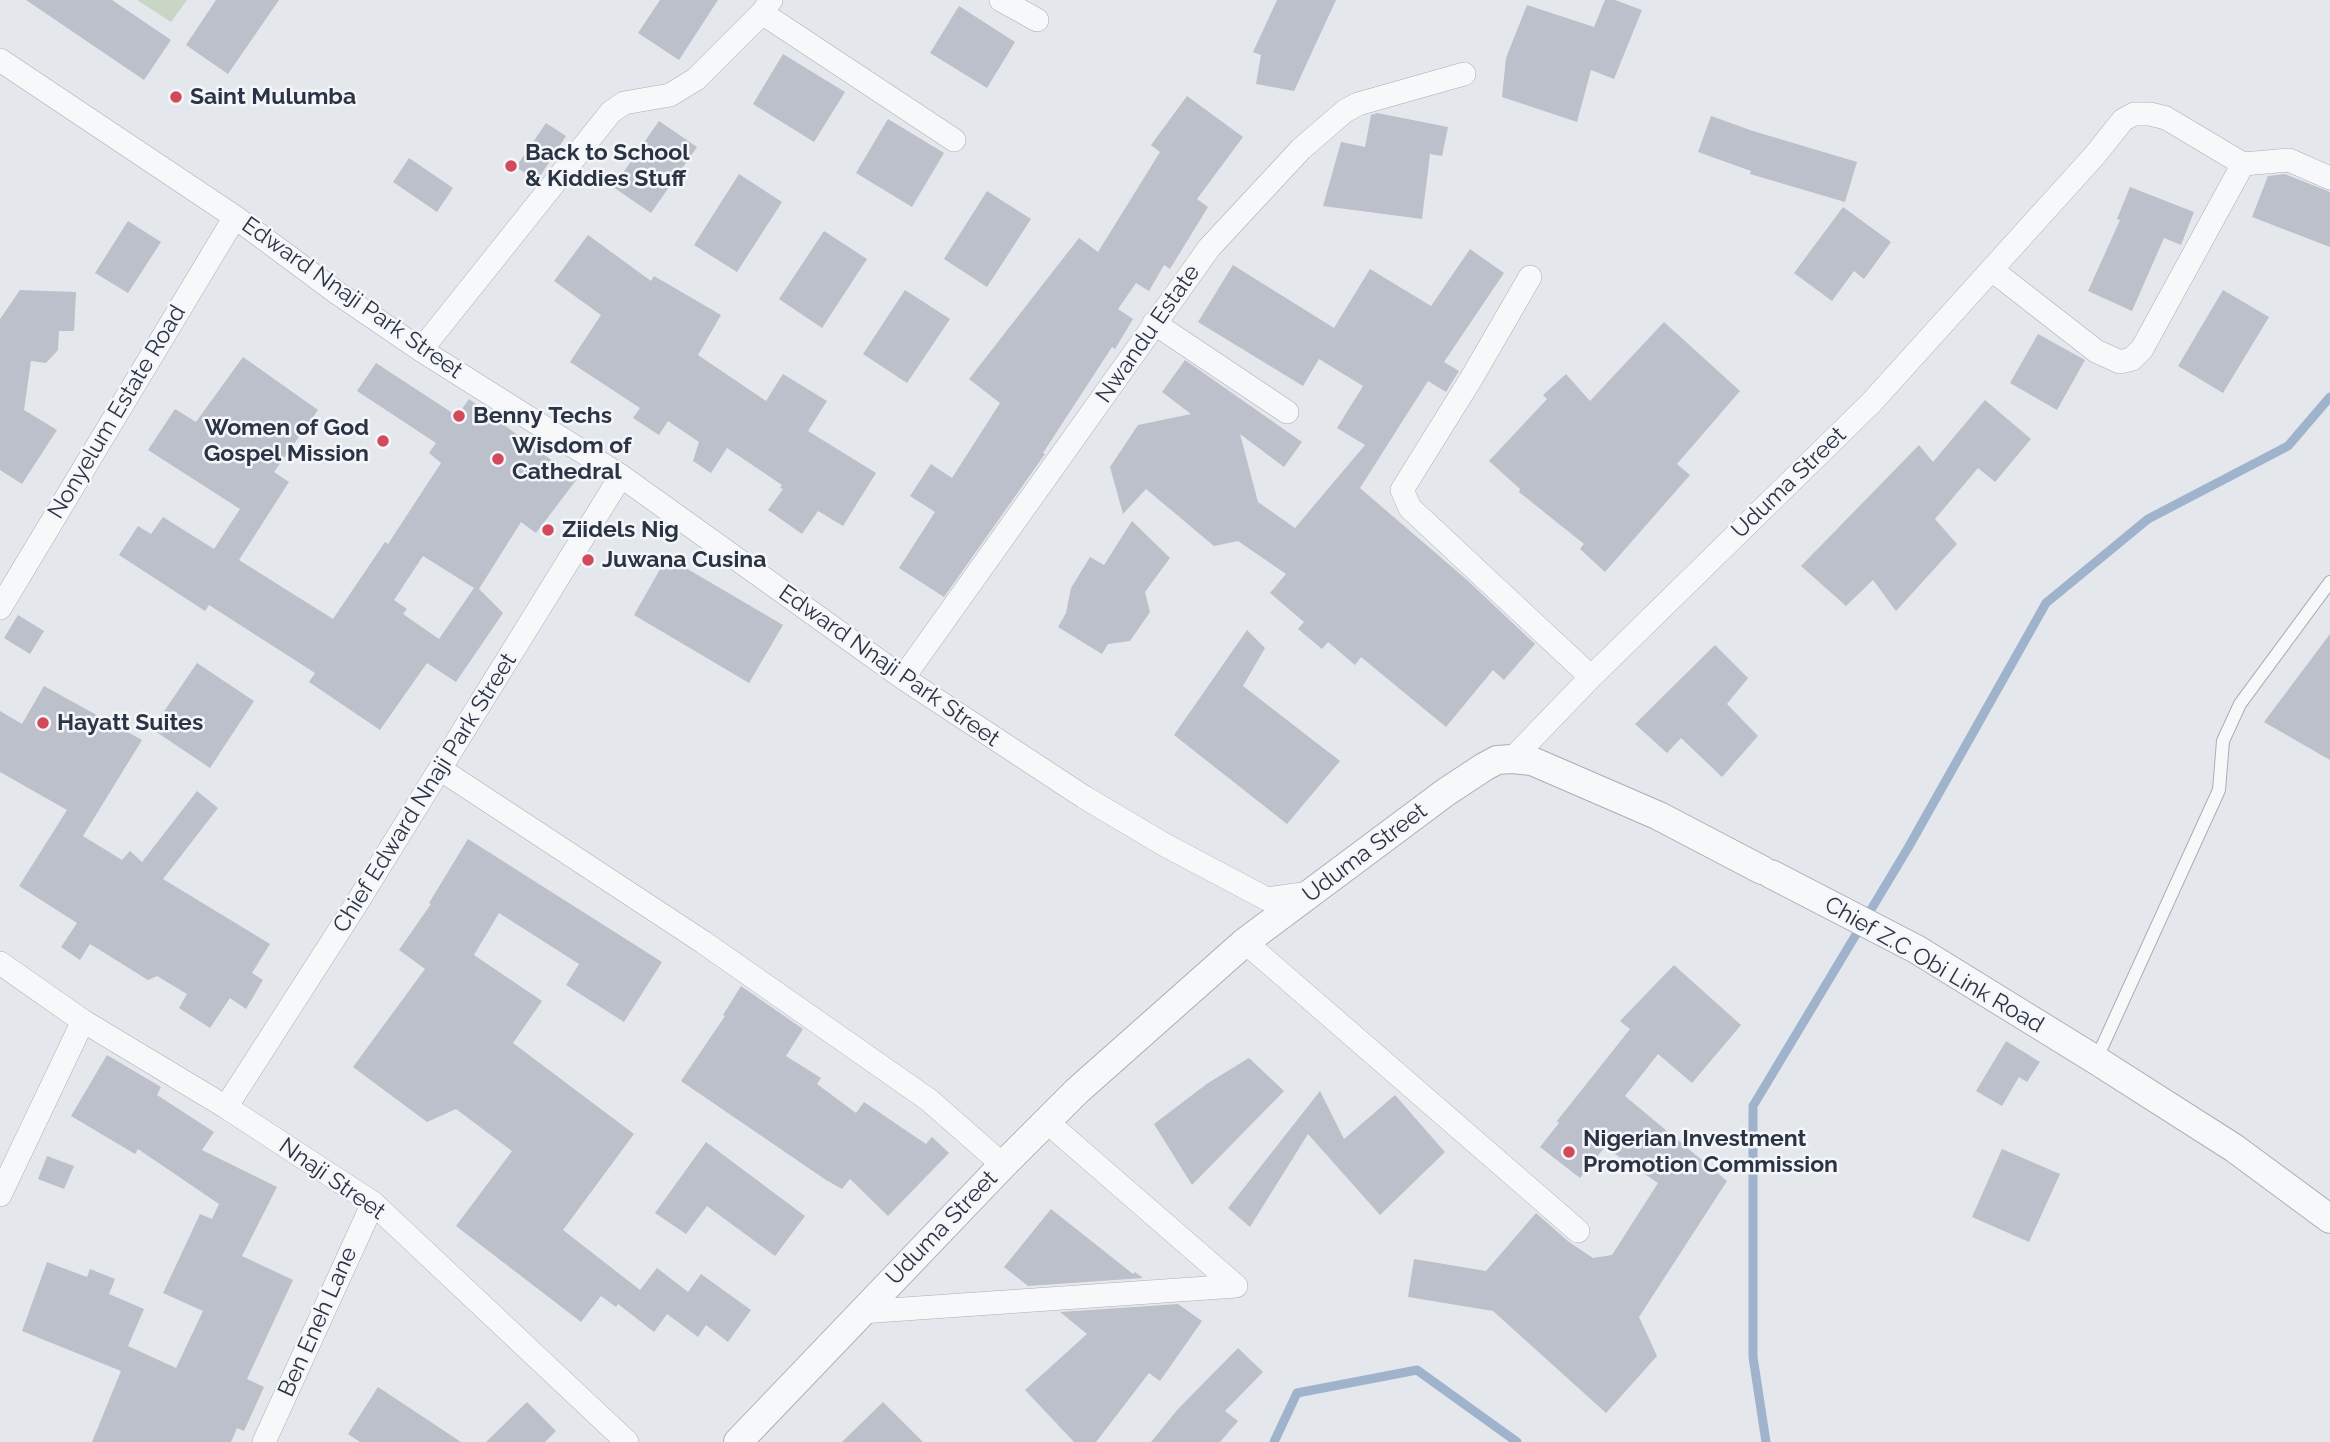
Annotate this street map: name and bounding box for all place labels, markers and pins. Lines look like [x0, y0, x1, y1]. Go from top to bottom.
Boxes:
place label: Saint Mulumba [190, 83, 356, 111]
marker: Saint Mulumba [168, 89, 184, 105]
place label: Back to School & Kiddies Stuff [525, 139, 689, 193]
marker: Back to School & Kiddies Stuff [503, 158, 519, 174]
place label: Benny Techs [473, 402, 612, 430]
marker: Benny Techs [451, 408, 467, 424]
place label: Women of God Gospel Mission [204, 414, 369, 468]
place label: Wisdom of Cathedral [512, 432, 631, 486]
marker: Women of God Gospel Mission [375, 433, 391, 449]
marker: Wisdom of Cathedral [490, 451, 506, 467]
place label: Ziidels Nig [562, 516, 679, 544]
marker: Ziidels Nig [540, 522, 556, 538]
place label: Juwana Cusina [602, 546, 766, 574]
marker: Juwana Cusina [580, 552, 596, 568]
place label: Hayatt Suites [57, 709, 203, 737]
marker: Hayatt Suites [35, 715, 51, 731]
place label: Nigerian Investment Promotion Commission [1583, 1125, 1838, 1179]
marker: Nigerian Investment Promotion Commission [1561, 1144, 1577, 1160]

